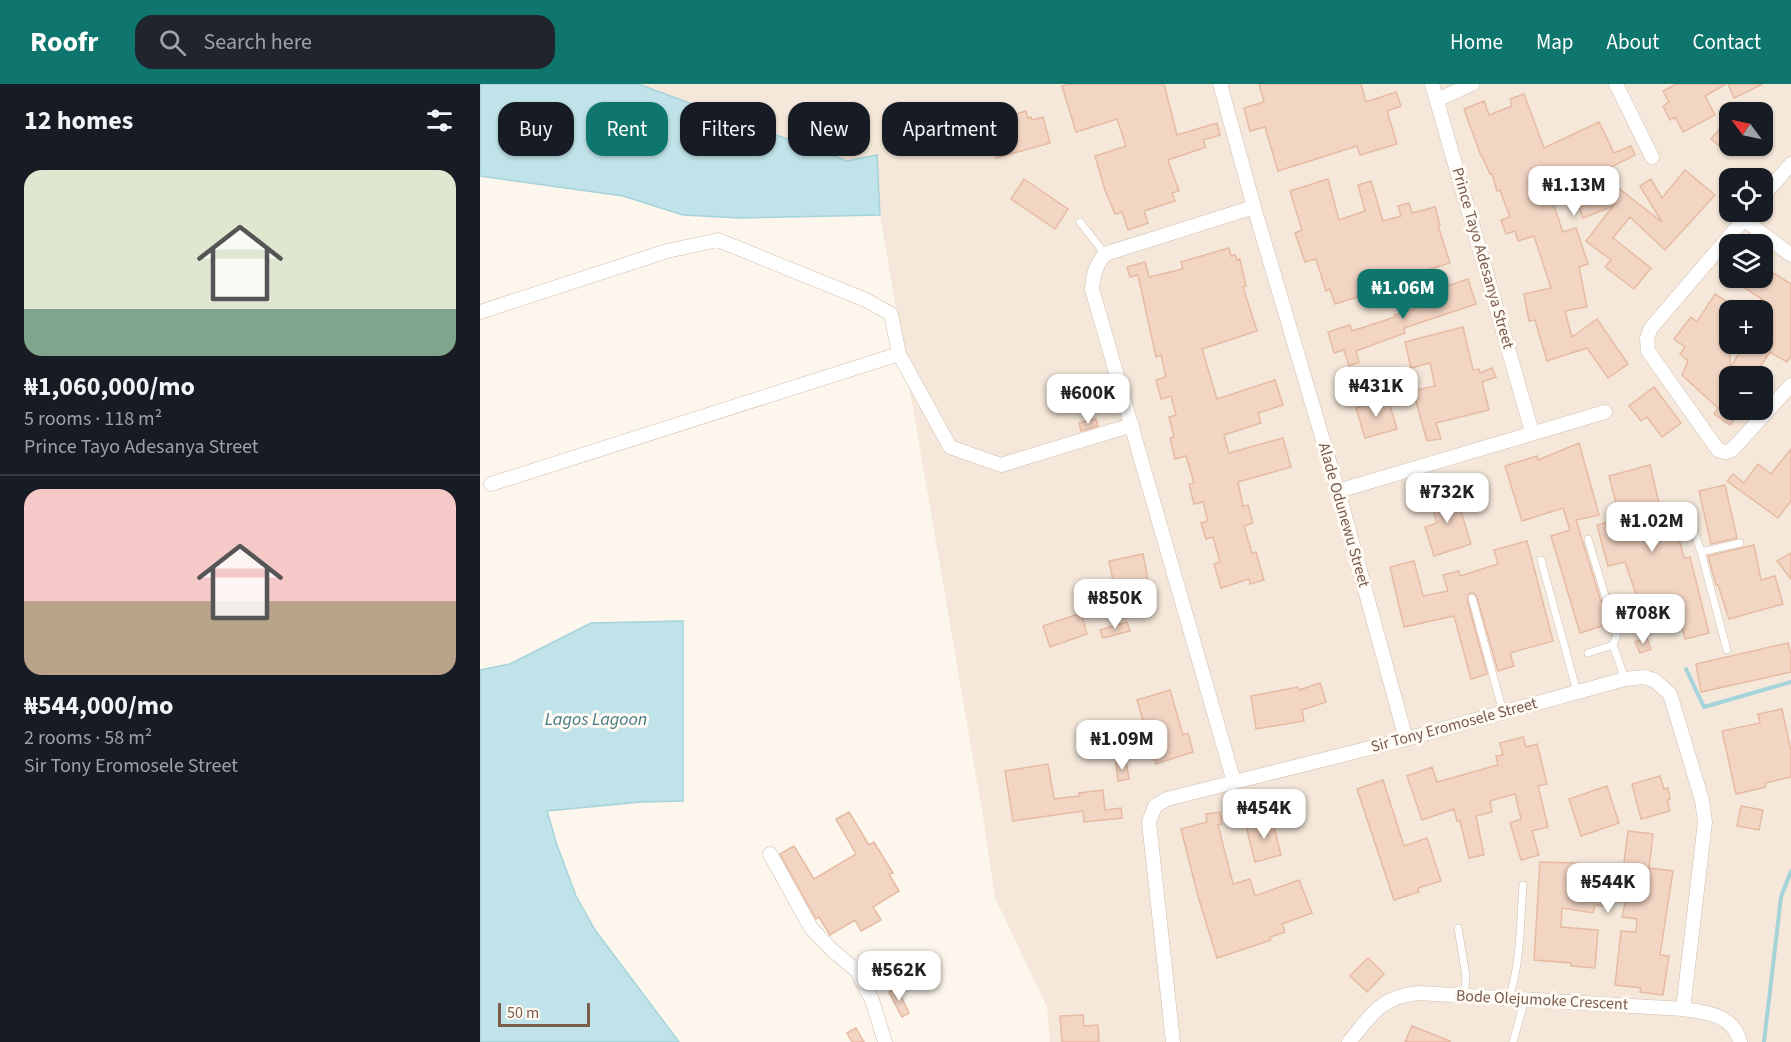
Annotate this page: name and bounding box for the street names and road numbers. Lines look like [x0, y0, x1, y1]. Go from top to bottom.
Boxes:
street label: Prince Tayo Adesanya Street [1447, 165, 1520, 352]
street label: Alade Odunewu Street [1313, 440, 1375, 590]
street label: Sir Tony Eromosele Street [1368, 692, 1540, 758]
street label: Bode Olejumoke Crescent [1455, 985, 1629, 1016]

